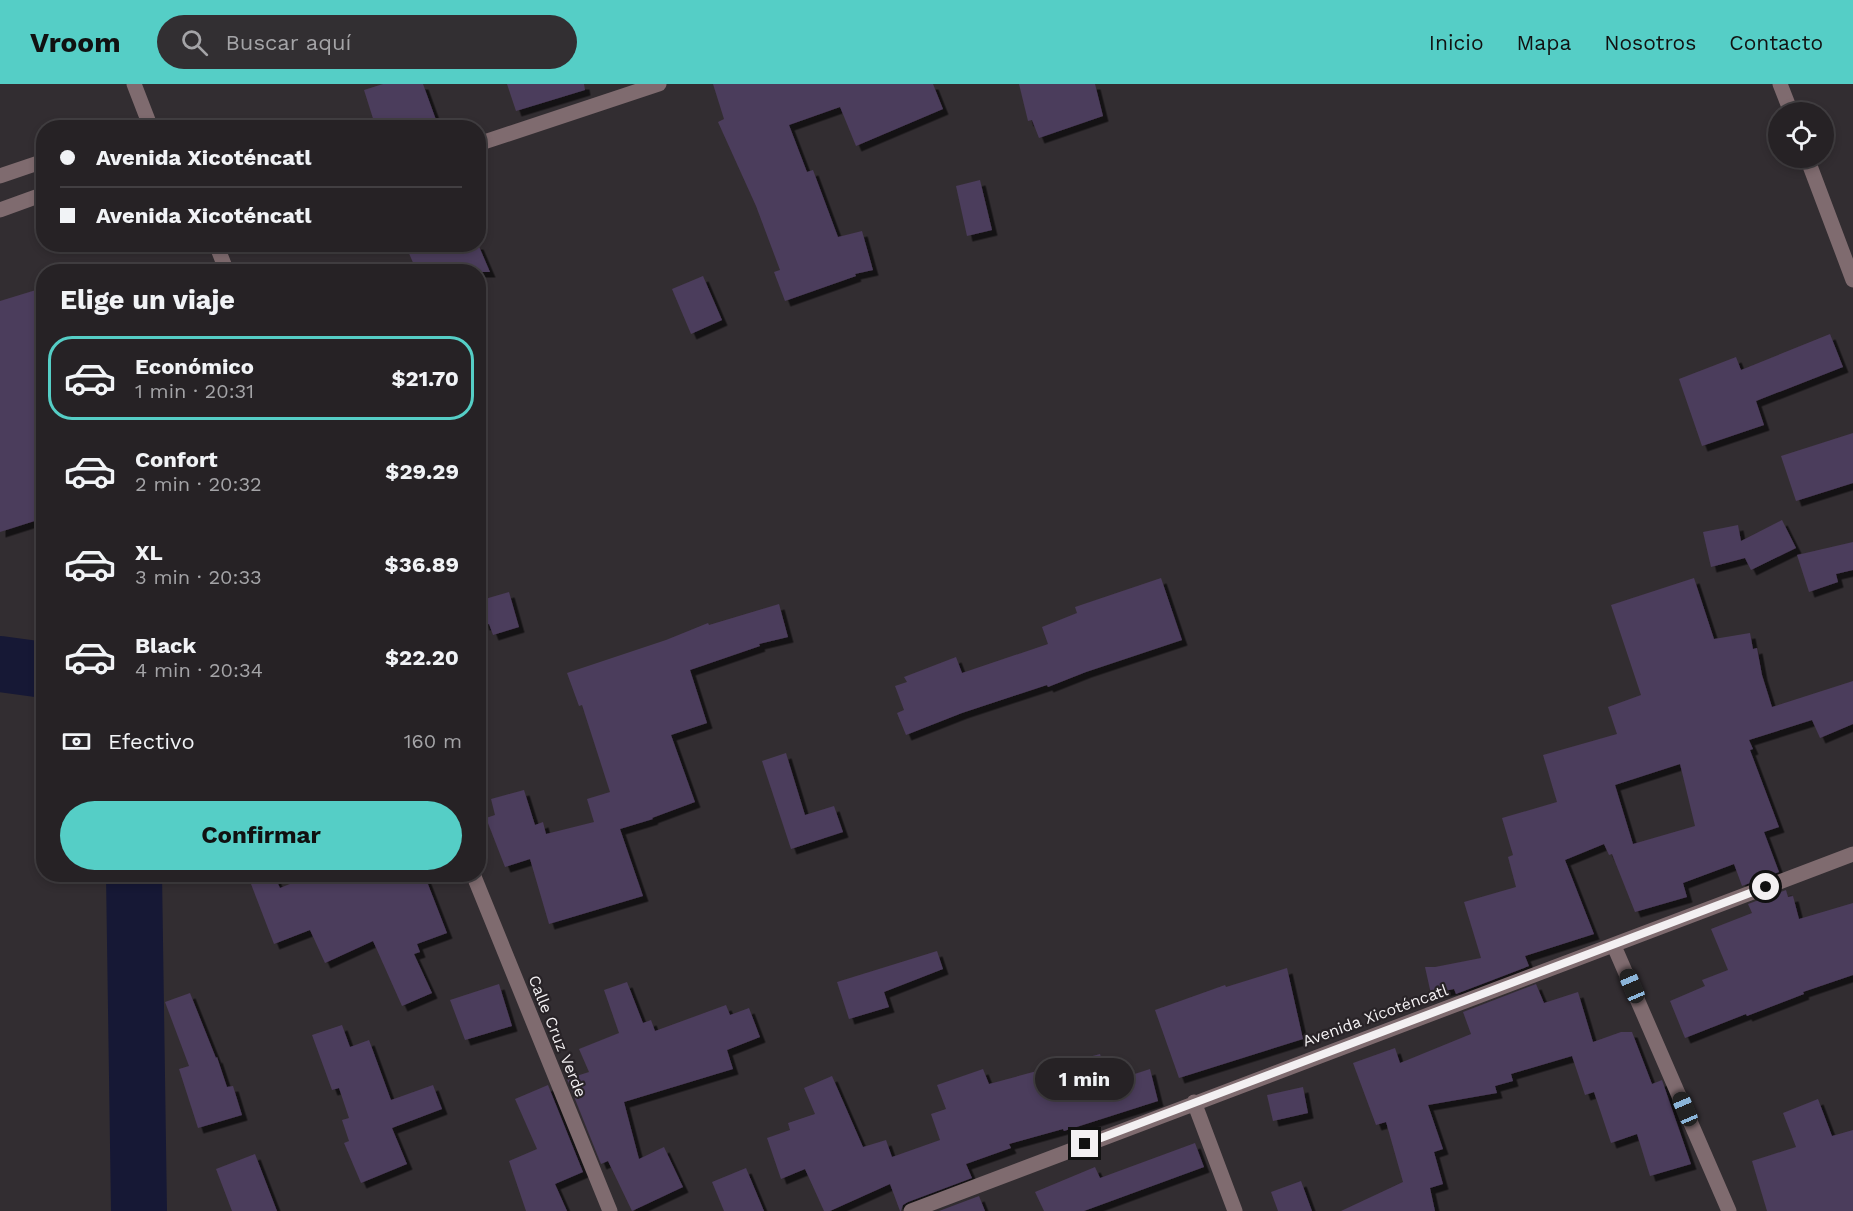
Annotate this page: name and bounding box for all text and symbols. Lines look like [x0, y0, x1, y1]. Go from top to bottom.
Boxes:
search box [157, 15, 577, 69]
text: Vroom [30, 26, 121, 59]
icon: search [178, 26, 211, 59]
text: Buscar aquí [226, 30, 351, 55]
text: Inicio [1429, 30, 1484, 55]
text: Mapa [1517, 30, 1571, 55]
text: Nosotros [1604, 30, 1696, 55]
text: Contacto [1729, 30, 1823, 55]
map controls [1768, 102, 1834, 168]
button: locate [1768, 102, 1834, 168]
text: Avenida Xicoténcatl [96, 145, 311, 170]
text: Avenida Xicoténcatl [96, 203, 311, 228]
text: Elige un viaje [60, 284, 235, 316]
icon: car [63, 351, 117, 405]
text: Económico [135, 354, 254, 379]
text: $21.70 [391, 366, 459, 391]
text: 1 min · 20:31 [135, 379, 254, 403]
icon: car [63, 444, 117, 498]
text: Confort [135, 447, 218, 472]
text: $29.29 [385, 459, 459, 484]
text: 2 min · 20:32 [135, 472, 262, 496]
icon: car [63, 537, 117, 591]
text: XL [135, 540, 163, 565]
text: $36.89 [385, 552, 459, 577]
text: 3 min · 20:33 [135, 565, 262, 589]
icon: car [63, 630, 117, 684]
text: Black [135, 633, 196, 658]
text: $22.20 [385, 645, 459, 670]
text: 4 min · 20:34 [135, 658, 263, 682]
icon: cash [60, 725, 93, 758]
text: Efectivo [108, 729, 195, 754]
text: 160 m [404, 729, 462, 753]
button: Confirmar [60, 801, 462, 870]
route start [1752, 873, 1779, 900]
car [1617, 966, 1647, 1006]
street label: Calle Cruz Verde [524, 972, 591, 1100]
street label: Avenida Xicoténcatl [1300, 980, 1450, 1051]
callout: 1 min [1036, 1057, 1134, 1099]
text: 1 min [1059, 1067, 1110, 1091]
car [1670, 1089, 1700, 1129]
route end [1071, 1130, 1098, 1157]

